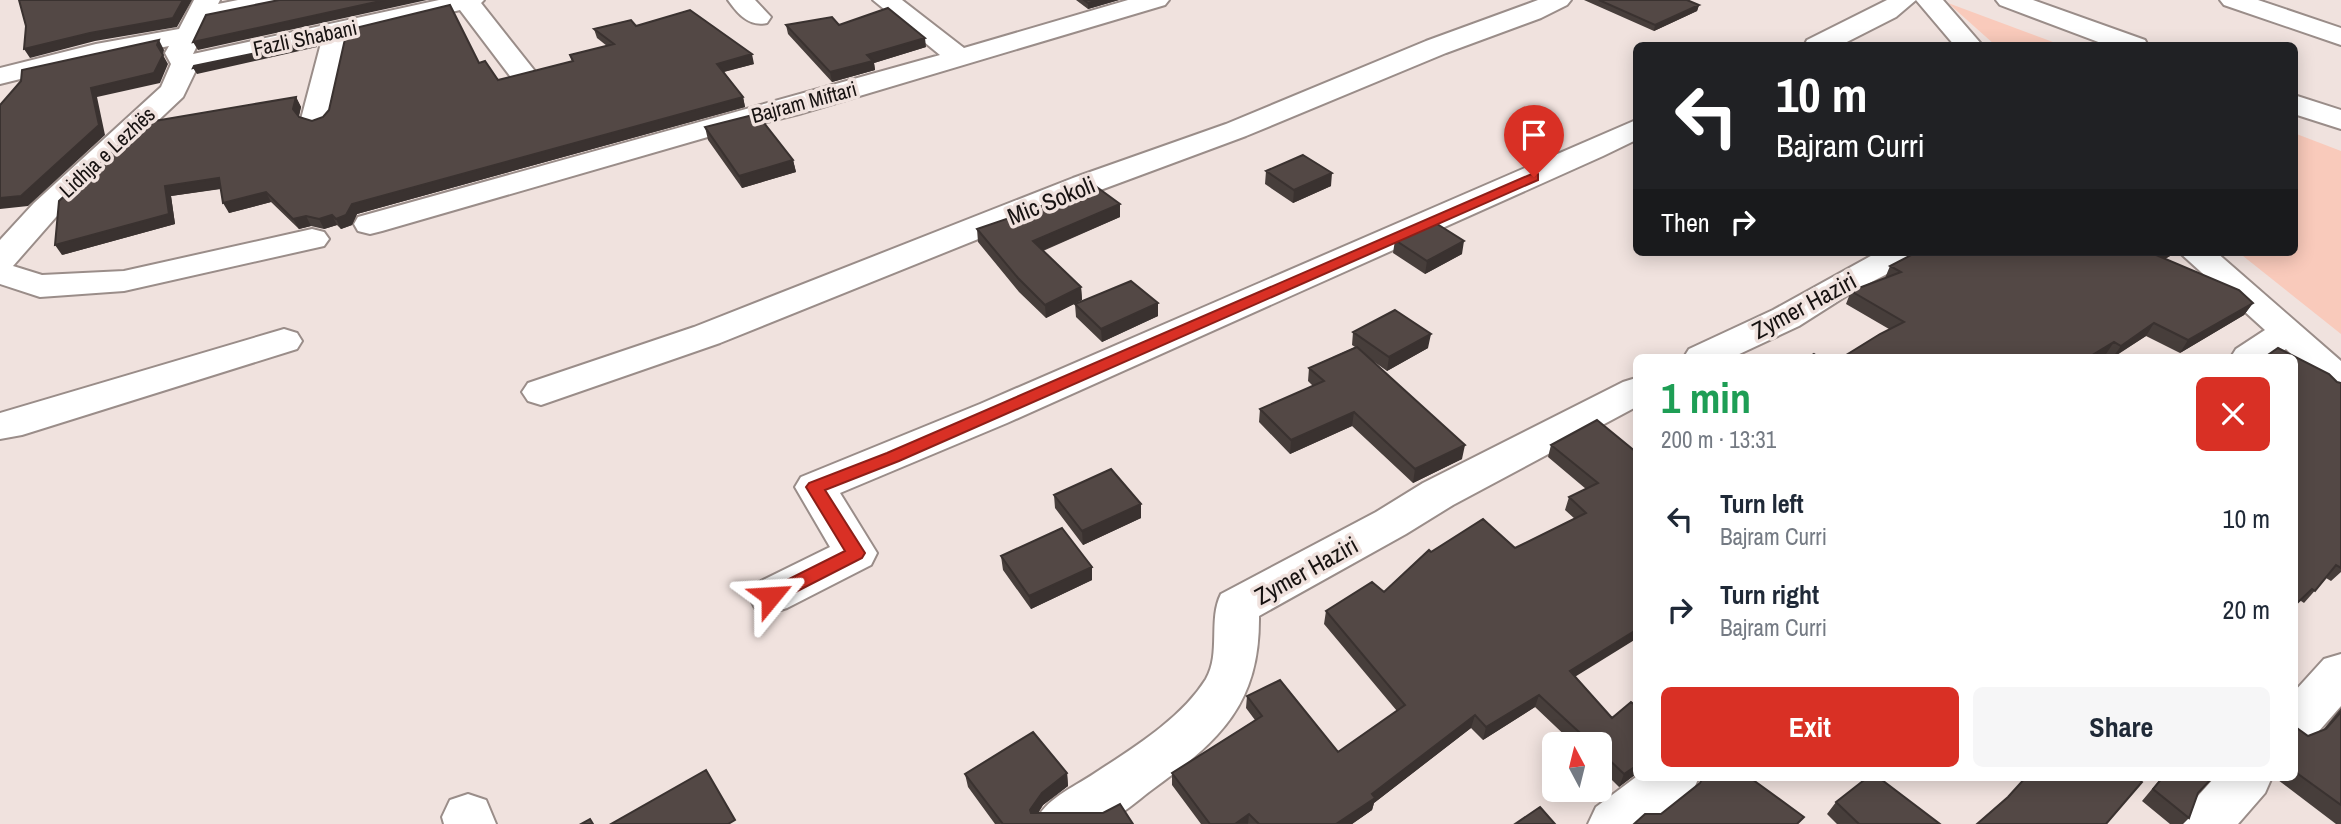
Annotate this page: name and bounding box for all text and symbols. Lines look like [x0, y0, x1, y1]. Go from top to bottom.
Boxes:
street label: Fazli Shabani [250, 13, 360, 63]
text: 10 m [1776, 61, 1868, 127]
icon: left [1661, 70, 1752, 161]
street label: Bajram Miftari [748, 74, 860, 130]
street label: Lidhja e Lezhës [53, 100, 161, 204]
pin [1504, 105, 1564, 177]
icon: arrive [1515, 116, 1553, 154]
text: Bajram Curri [1776, 124, 1925, 167]
street label: Mic Sokoli [1002, 168, 1100, 232]
icon: right [1724, 203, 1762, 241]
text: Then [1661, 205, 1710, 240]
street label: Zymer Haziri [1746, 264, 1862, 346]
text: 1 min [1661, 370, 1751, 426]
button: close [2196, 377, 2270, 451]
text: 200 m · 13:31 [1661, 424, 1776, 455]
text: Turn left [1720, 486, 1804, 521]
icon: left [1661, 500, 1699, 538]
text: 10 m [2223, 501, 2270, 536]
text: Bajram Curri [1720, 521, 1827, 552]
street label: Zymer Haziri [1249, 528, 1363, 612]
position arrow [734, 559, 808, 633]
text: Turn right [1720, 577, 1819, 612]
icon: right [1661, 591, 1699, 629]
text: 20 m [2223, 592, 2270, 627]
text: Bajram Curri [1720, 612, 1827, 643]
button: Exit [1661, 687, 1959, 767]
button: Share [1973, 687, 2270, 767]
north arrow [1542, 732, 1612, 802]
map controls [1542, 732, 1612, 802]

